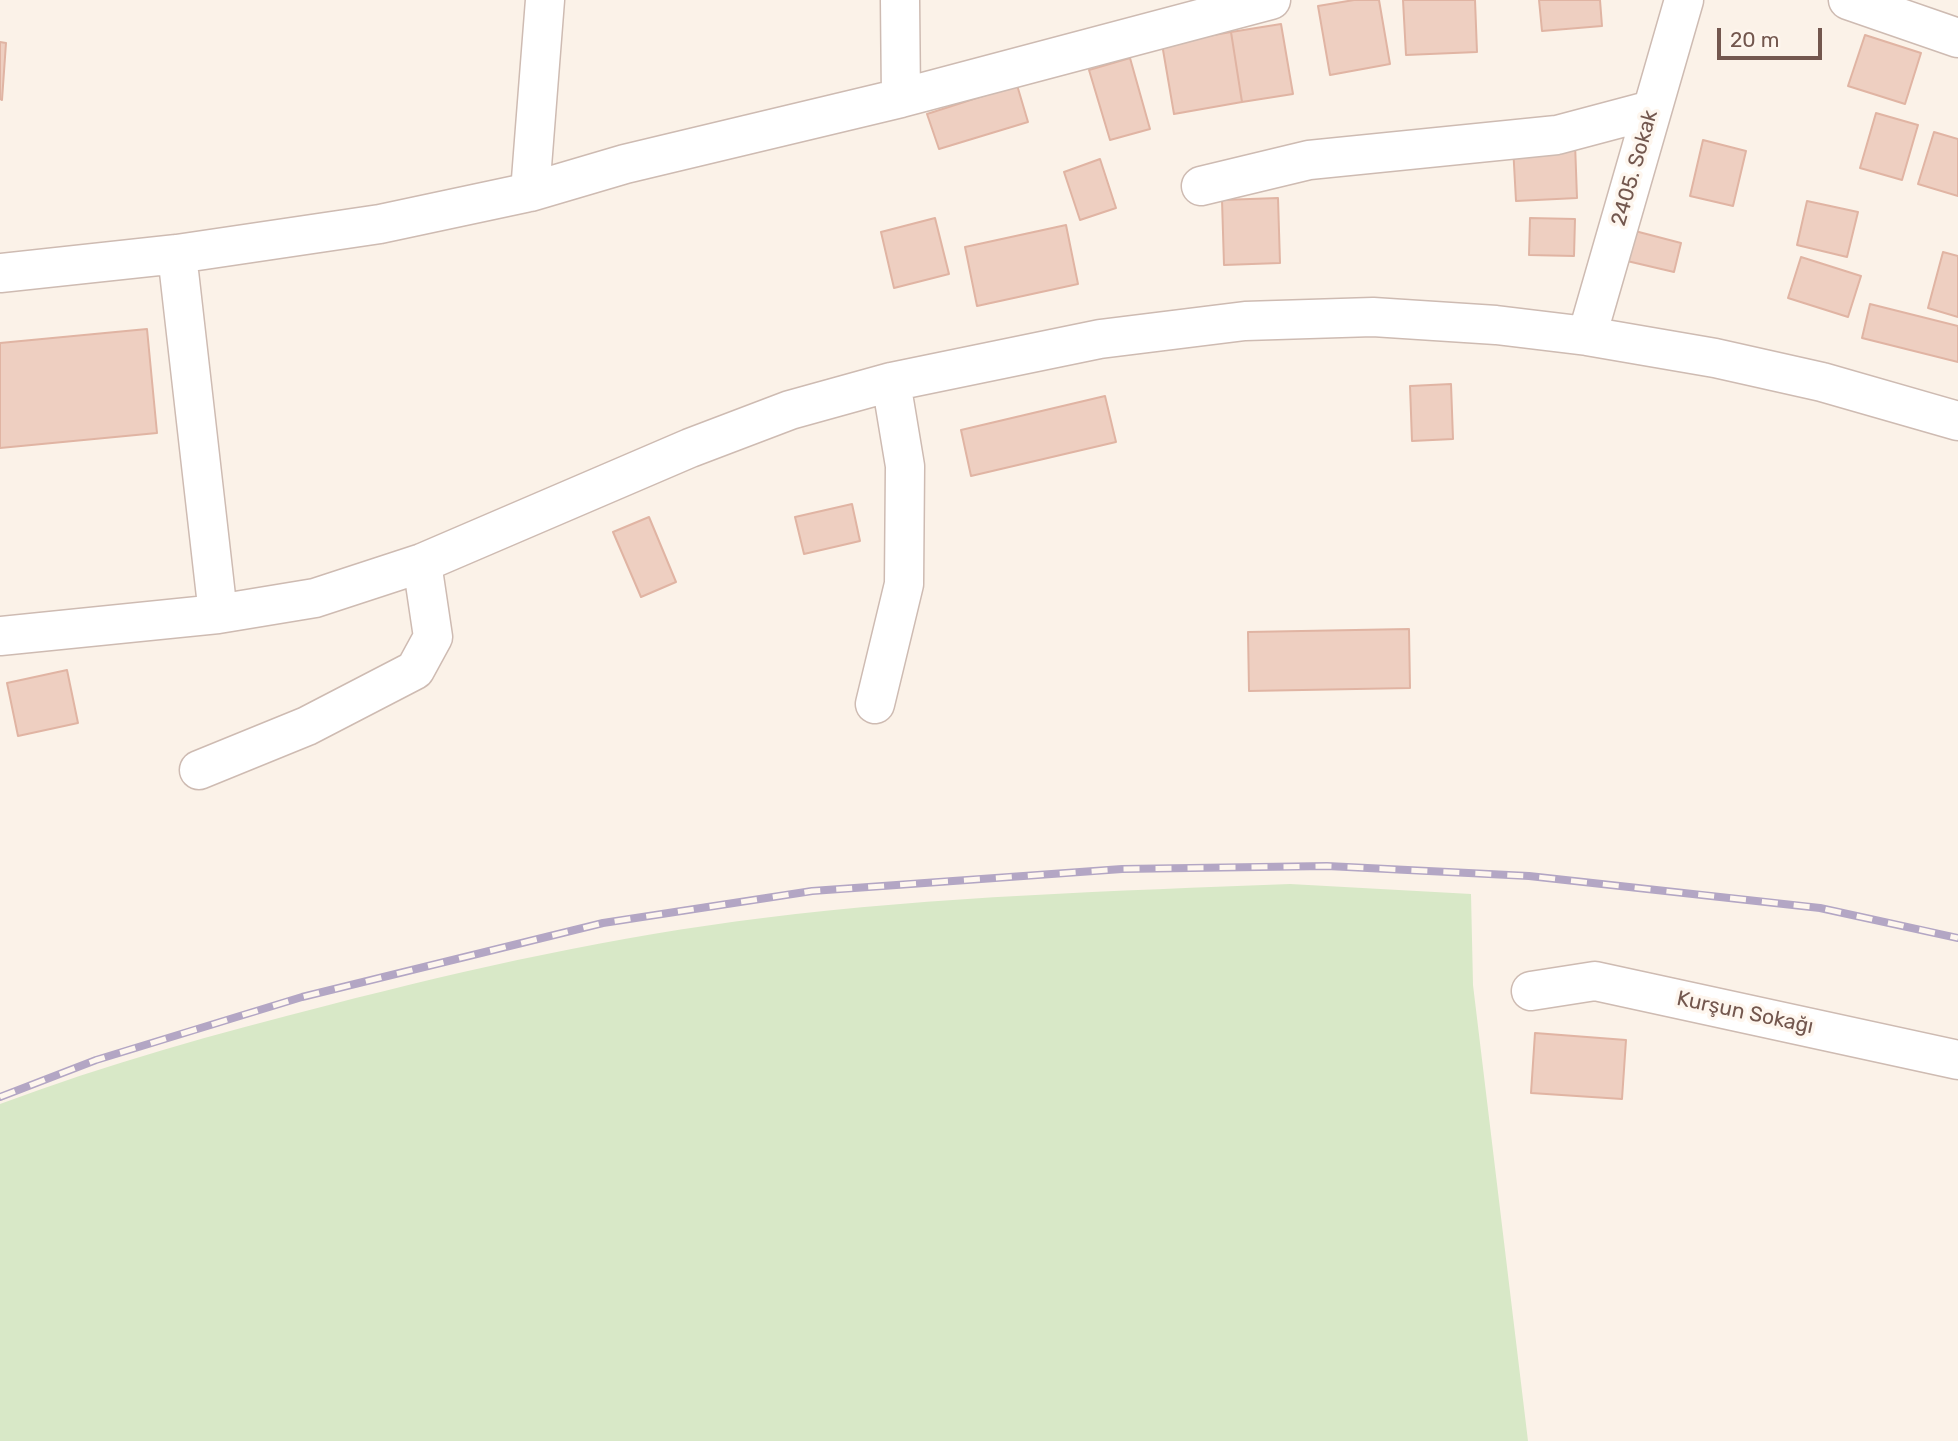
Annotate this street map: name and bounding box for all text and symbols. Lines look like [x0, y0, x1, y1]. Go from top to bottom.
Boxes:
scale bar [1720, 14, 1825, 58]
text: 20 m [1730, 27, 1779, 52]
street label: 2405. Sokak [1606, 107, 1664, 229]
street label: Kurşun Sokağı [1674, 986, 1816, 1040]

